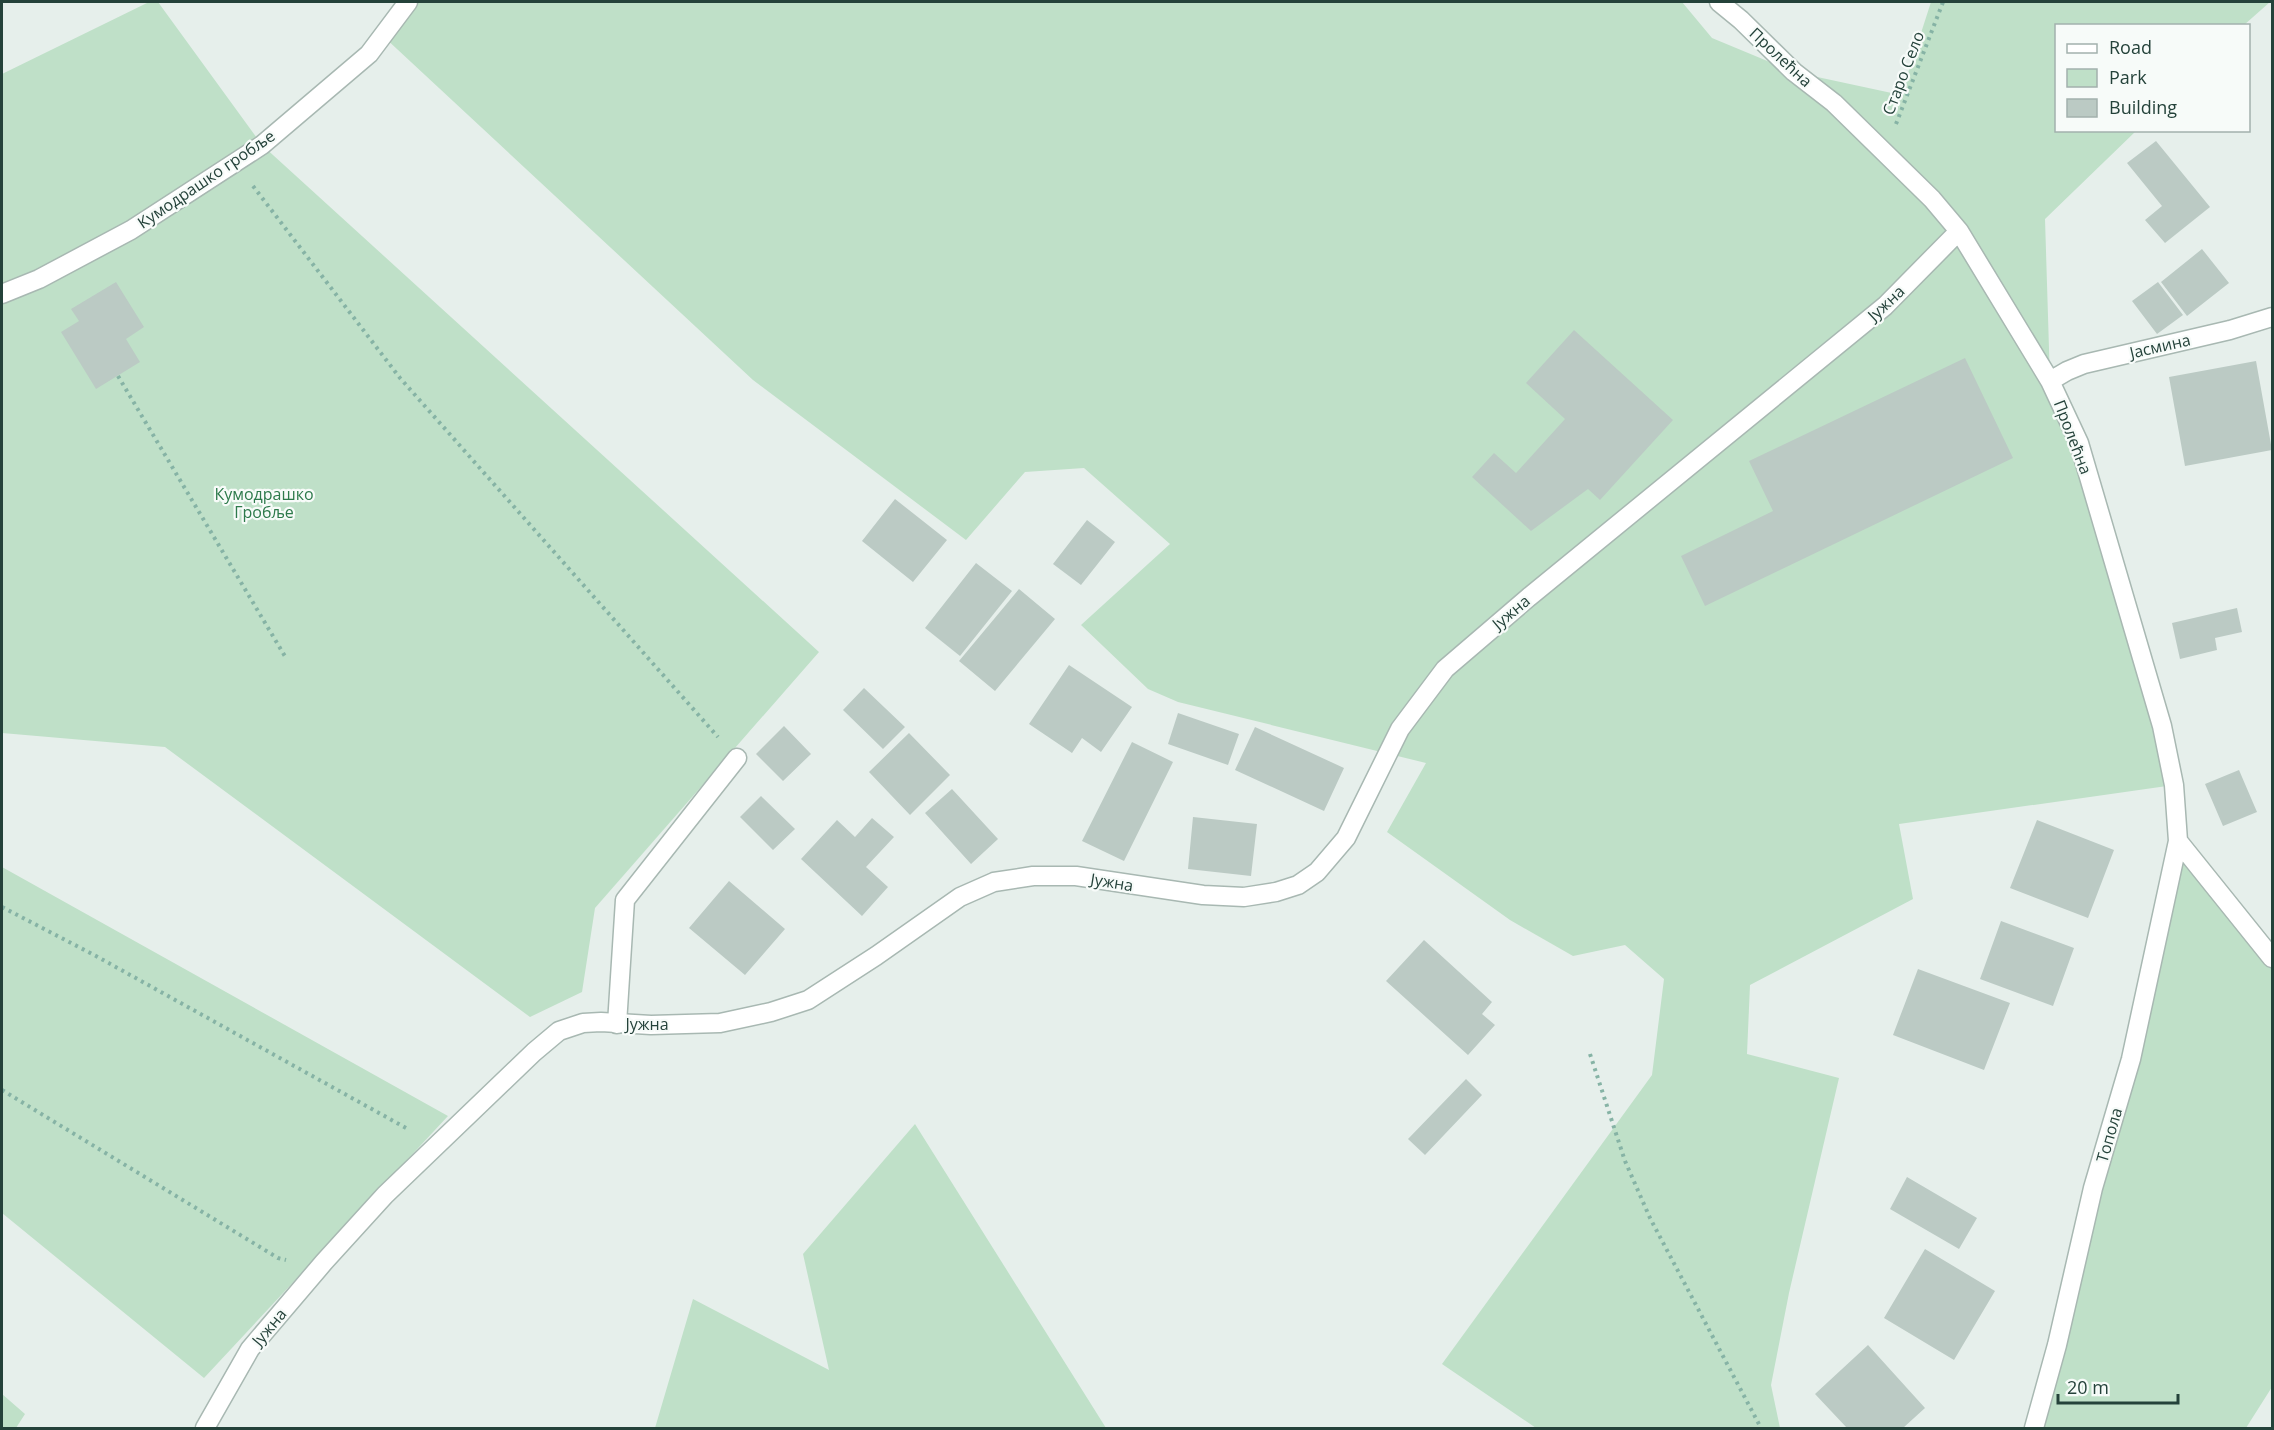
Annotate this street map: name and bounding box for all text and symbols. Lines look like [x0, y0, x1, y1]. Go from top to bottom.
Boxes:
street label: Пролећна [1745, 22, 1817, 92]
legend [2055, 24, 2250, 132]
street label: Старо Село [1877, 28, 1929, 118]
text: Road [2109, 35, 2152, 59]
text: Park [2109, 65, 2147, 89]
text: Building [2109, 95, 2177, 119]
street label: Кумодрашко гробље [133, 125, 279, 233]
street label: Јужна [1861, 280, 1909, 327]
street label: Јасмина [2125, 328, 2193, 364]
street label: Пролећна [2049, 397, 2097, 477]
park label: Кумодрашко Гробље [214, 483, 314, 523]
street label: Јужна [1486, 590, 1535, 636]
street label: Јужна [1087, 867, 1135, 896]
street label: Јужна [623, 1013, 669, 1035]
street label: Топола [2091, 1105, 2127, 1165]
street label: Јужна [245, 1303, 291, 1352]
scale bar [2058, 1367, 2178, 1405]
text: 20 m [2067, 1375, 2109, 1399]

